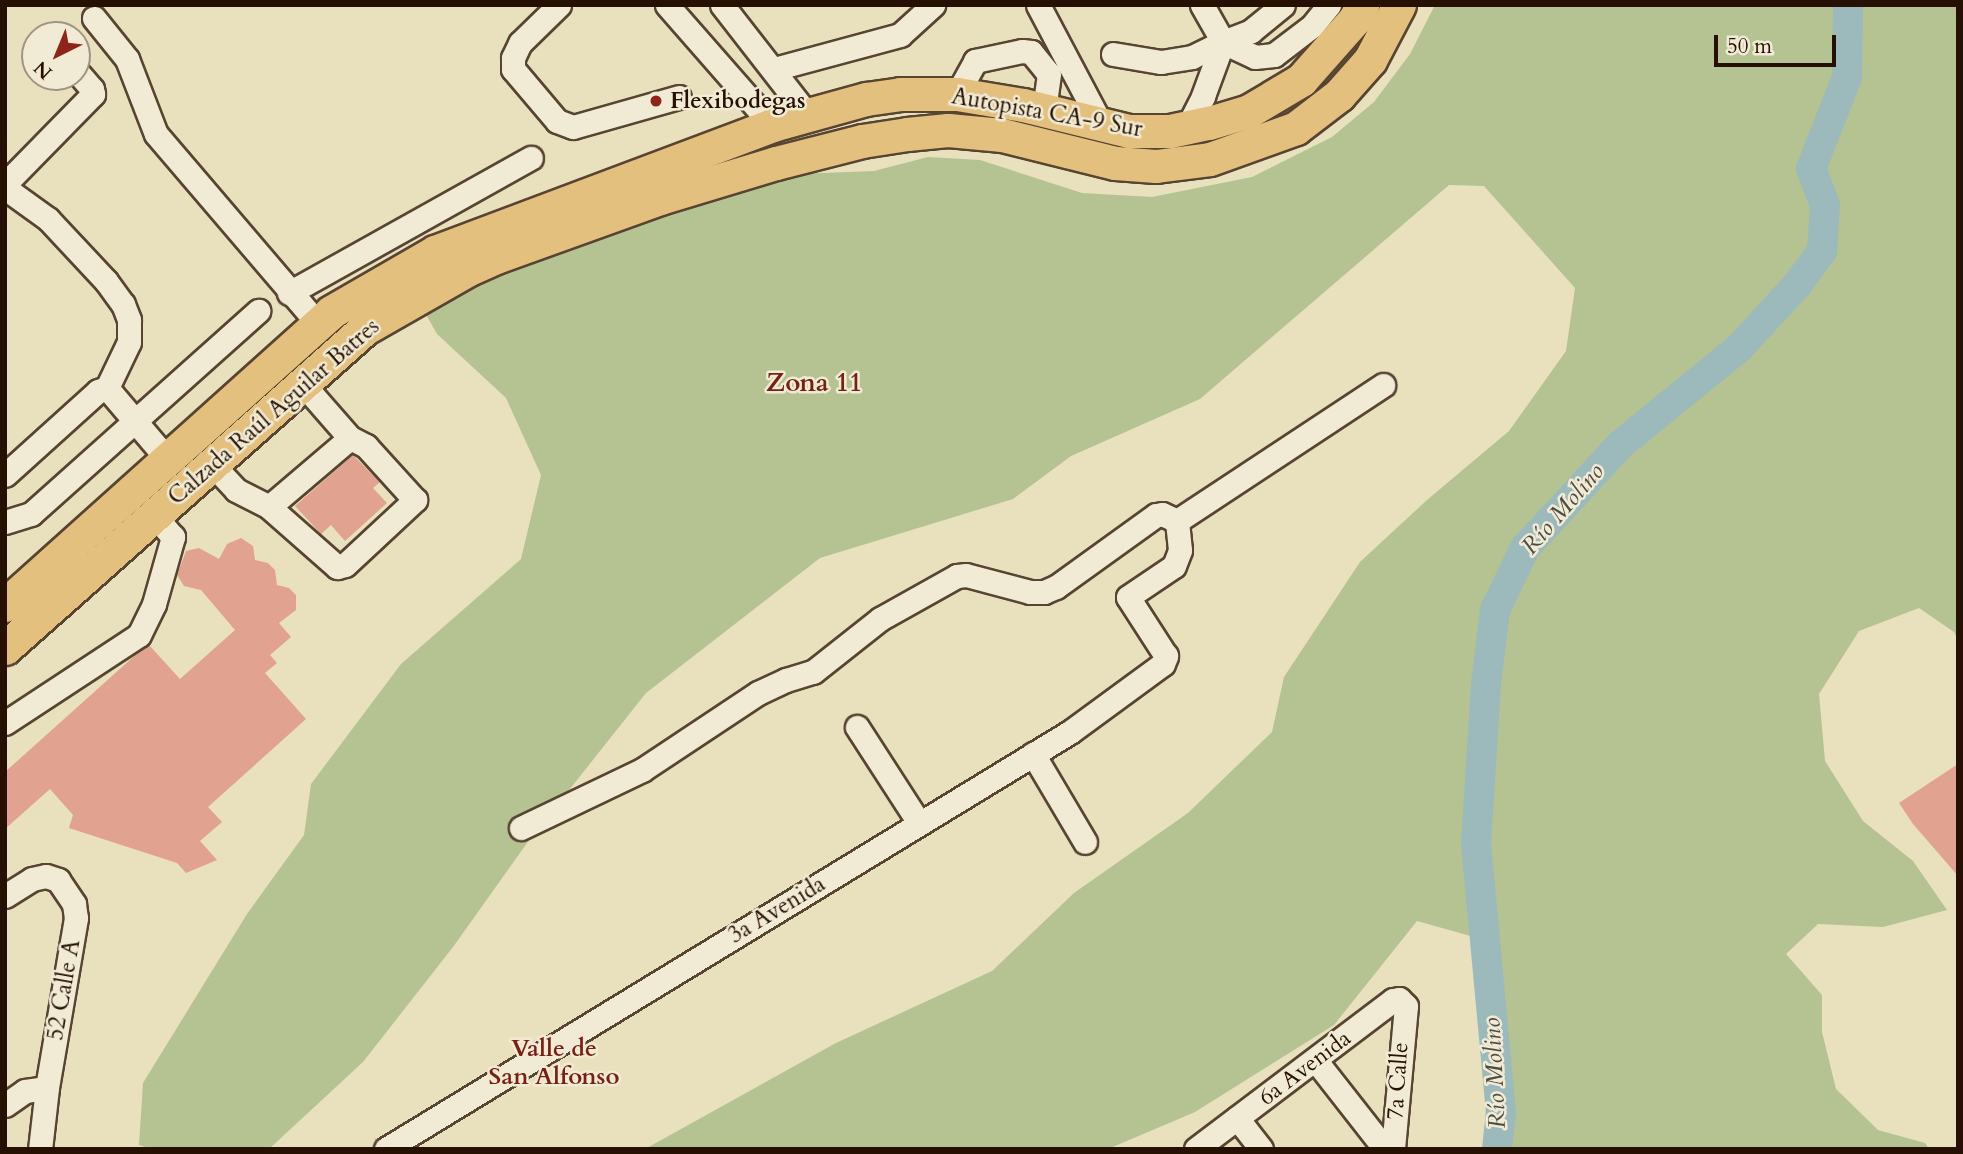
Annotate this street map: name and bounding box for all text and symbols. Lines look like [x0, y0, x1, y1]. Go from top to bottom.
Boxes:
north arrow [21, 21, 91, 91]
scale bar [1718, 21, 1840, 65]
text: 50 m [1727, 32, 1772, 61]
text: N [28, 55, 58, 85]
street label: Autopista CA-9 Sur [949, 83, 1145, 143]
place label: Flexibodegas [670, 87, 805, 115]
marker: Flexibodegas [648, 93, 664, 109]
street label: Calzada Raúl Aguilar Batres [163, 313, 385, 511]
district label: Zona 11 [766, 367, 862, 399]
water label: Río Molino [1516, 458, 1610, 560]
street label: 3a Avenida [724, 870, 830, 950]
street label: 52 Calle A [42, 937, 86, 1043]
water label: Río Molino [1478, 1017, 1512, 1129]
street label: 6a Avenida [1254, 1024, 1356, 1112]
district label: Valle de San Alfonso [488, 1035, 620, 1091]
street label: 7a Calle [1382, 1041, 1414, 1121]

